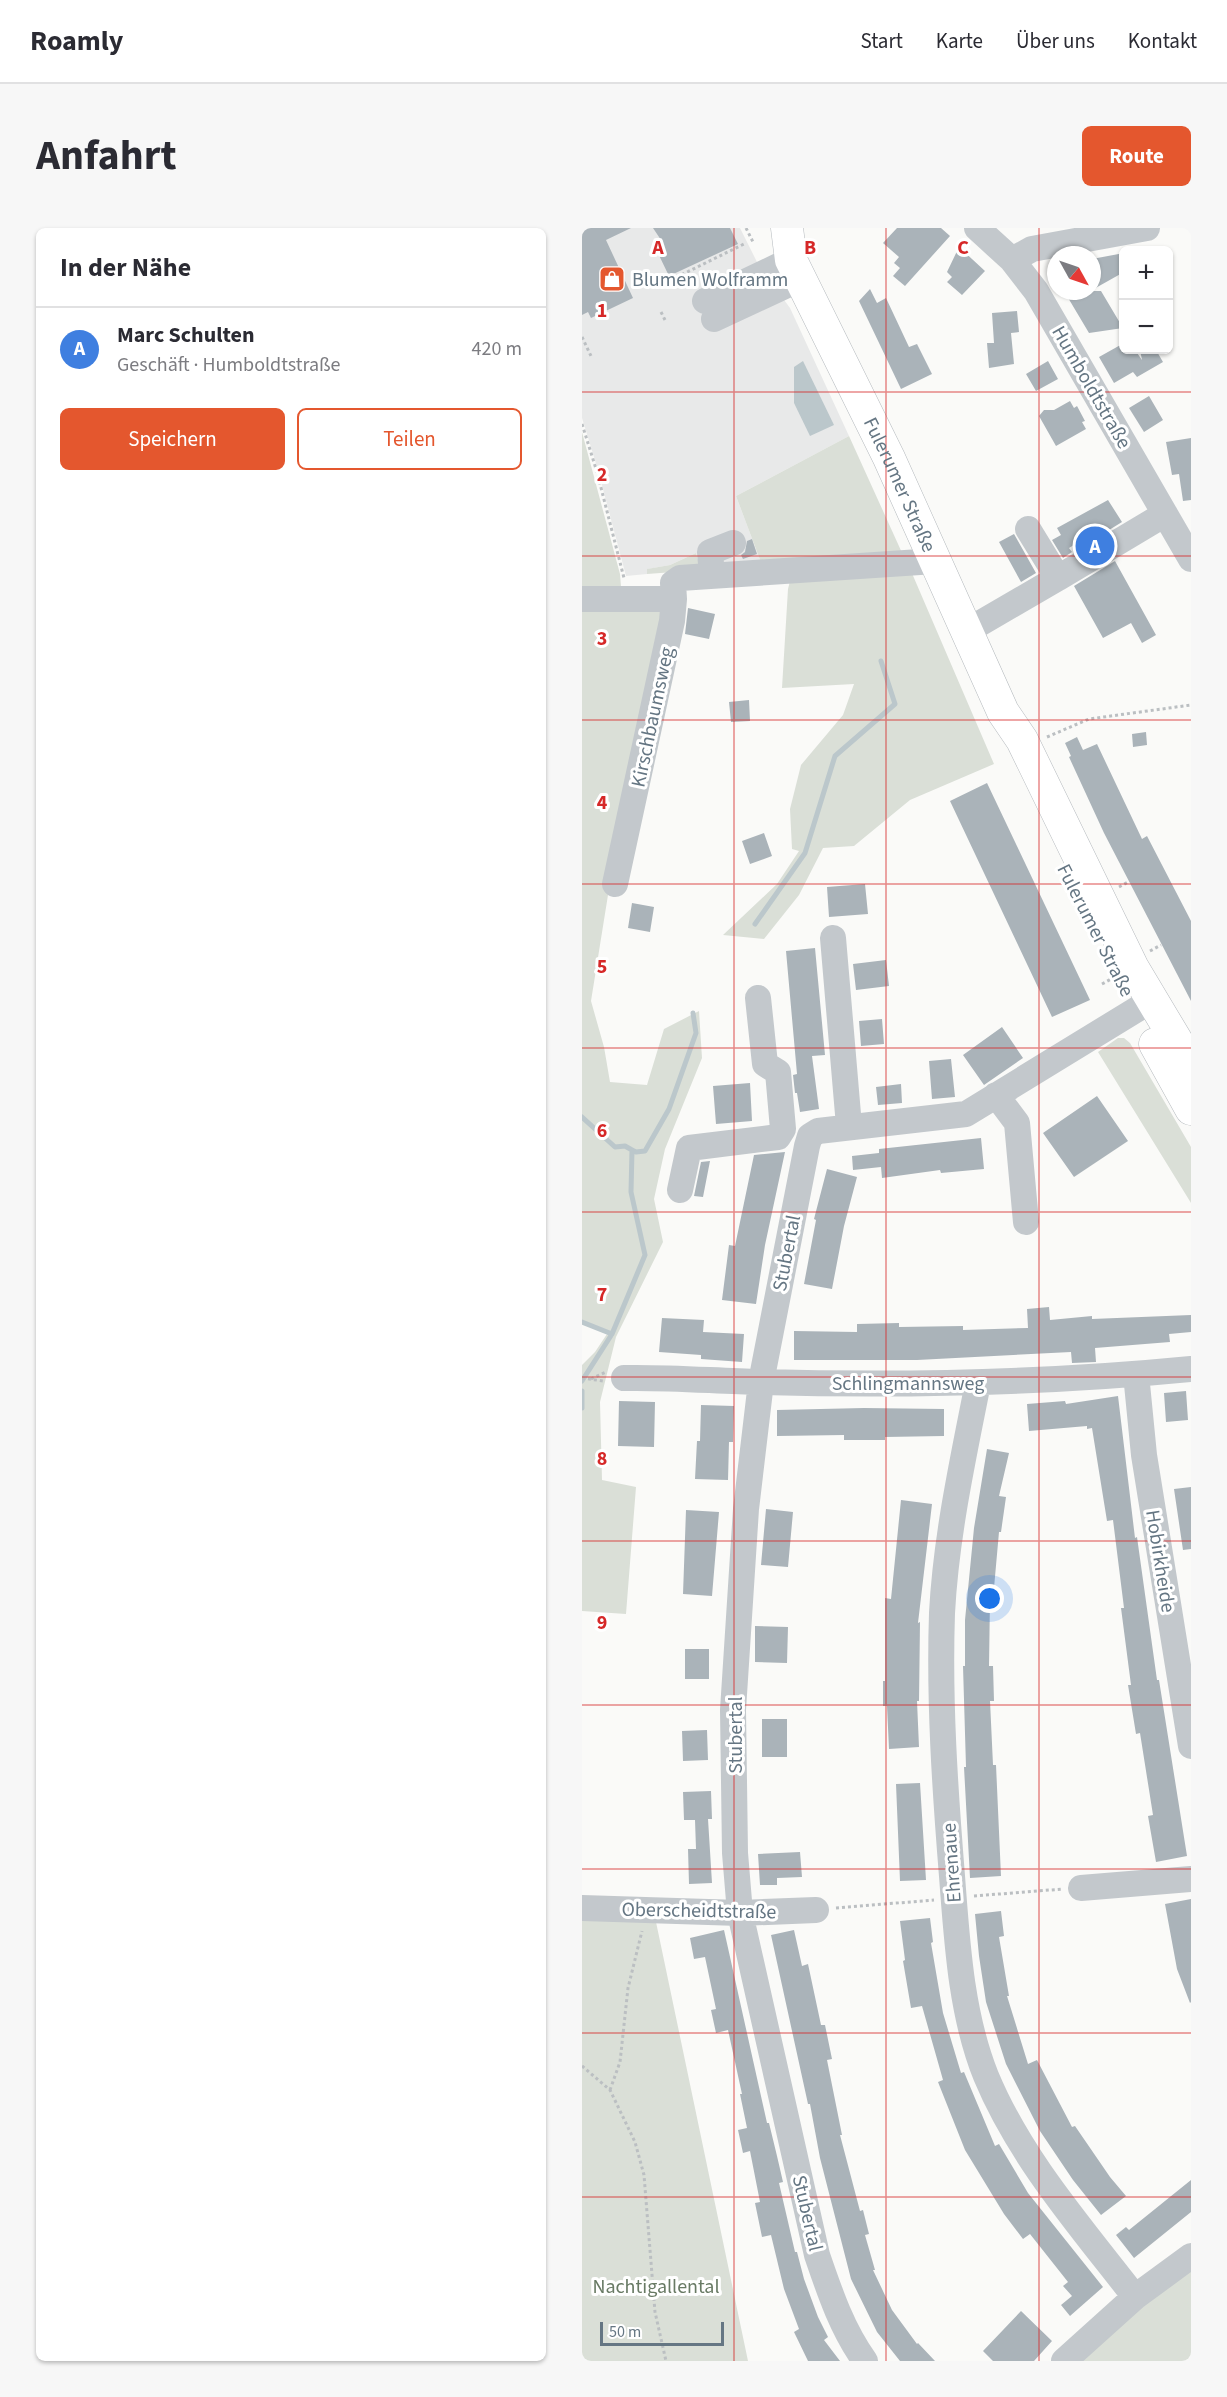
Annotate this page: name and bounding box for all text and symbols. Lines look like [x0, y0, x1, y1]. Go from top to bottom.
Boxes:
text: Roamly [30, 21, 123, 61]
text: Start [860, 26, 903, 56]
text: Karte [936, 26, 983, 56]
text: Über uns [1016, 26, 1095, 56]
text: Kontakt [1128, 26, 1197, 56]
text: Anfahrt [36, 126, 177, 186]
button: Route [1082, 126, 1191, 186]
text: A [651, 234, 664, 262]
text: B [804, 234, 816, 262]
text: C [957, 234, 969, 262]
north arrow [1047, 246, 1101, 300]
map controls [1119, 246, 1173, 354]
button: + [1119, 246, 1173, 300]
text: In der Nähe [60, 249, 191, 286]
shop icon: Blumen Wolframm [597, 264, 627, 294]
place label: Blumen Wolframm [632, 266, 788, 294]
text: 1 [597, 297, 607, 325]
button: − [1119, 300, 1173, 354]
text: Marc Schulten [117, 319, 254, 351]
street label: Humboldtstraße [1045, 321, 1138, 454]
text: A [74, 335, 85, 363]
text: 420 m [472, 335, 522, 363]
text: Geschäft · Humboldtstraße [117, 351, 340, 379]
button: Speichern [60, 408, 285, 470]
button: Teilen [297, 408, 522, 470]
street label: Fulerumer Straße [856, 413, 943, 557]
text: 2 [597, 461, 607, 489]
pin: A [1076, 524, 1114, 568]
text: 3 [597, 625, 607, 653]
street label: Kirschbaumsweg [624, 645, 681, 790]
text: 4 [597, 789, 608, 817]
street label: Fulerumer Straße [1050, 859, 1141, 1002]
text: 5 [597, 953, 607, 981]
text: 6 [597, 1117, 607, 1145]
street label: Stubertal [766, 1213, 808, 1294]
text: 7 [597, 1281, 607, 1309]
street label: Schlingmannsweg [832, 1370, 984, 1398]
text: 8 [597, 1445, 607, 1473]
street label: Hobirkheide [1138, 1508, 1182, 1615]
your location [975, 1584, 1004, 1613]
text: 9 [597, 1609, 607, 1637]
street label: Stubertal [722, 1696, 750, 1774]
street label: Ehrenaue [935, 1822, 969, 1904]
street label: Oberscheidtstraße [621, 1896, 777, 1926]
street label: Stubertal [785, 2172, 829, 2254]
park label: Nachtigallental [592, 2273, 720, 2301]
scale bar [600, 2319, 724, 2346]
text: 50 m [609, 2321, 641, 2343]

